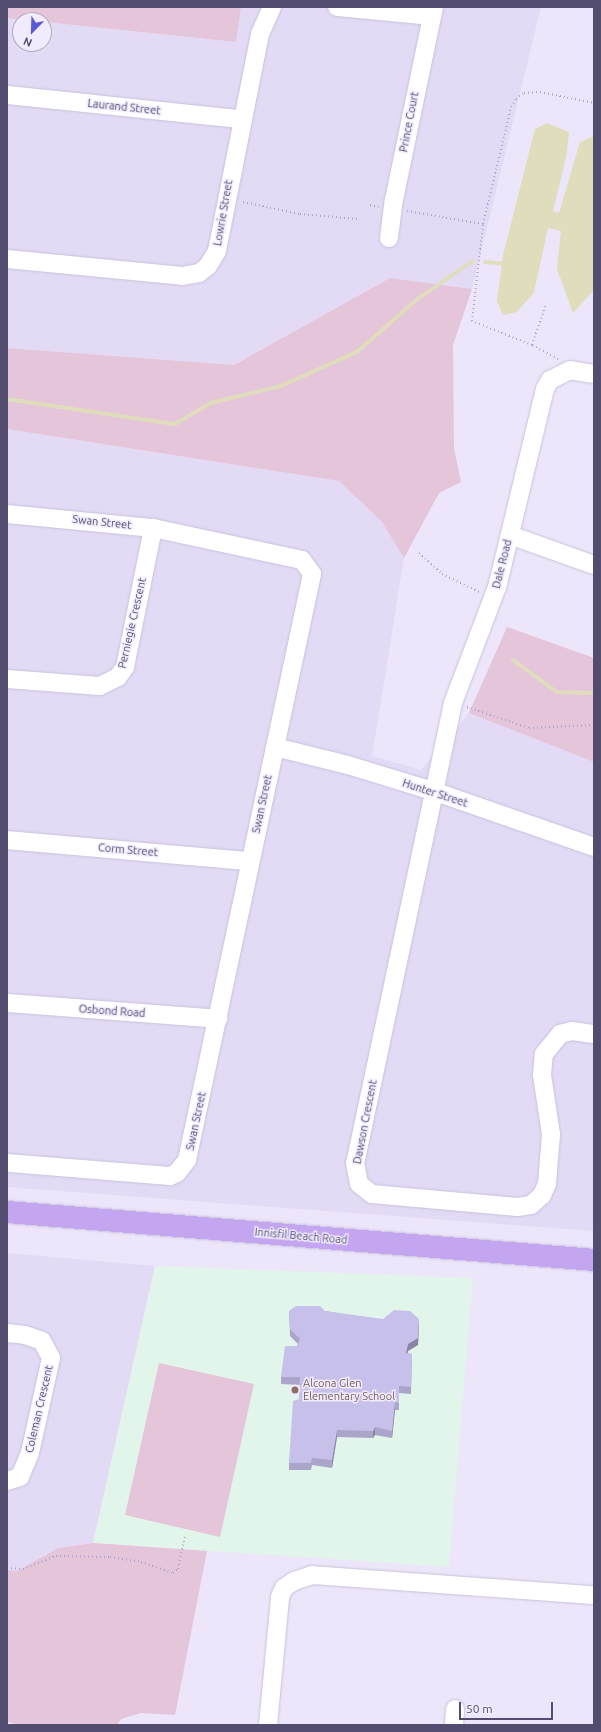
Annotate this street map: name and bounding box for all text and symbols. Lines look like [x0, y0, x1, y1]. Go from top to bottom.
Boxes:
north arrow [12, 12, 52, 52]
text: N [22, 35, 34, 49]
street label: Prince Court [397, 91, 421, 153]
street label: Laurand Street [87, 97, 161, 117]
street label: Lowrie Street [211, 179, 235, 247]
street label: Swan Street [72, 512, 132, 532]
street label: Dale Road [490, 538, 514, 590]
street label: Perniegie Crescent [115, 576, 149, 670]
street label: Swan Street [249, 774, 275, 834]
street label: Hunter Street [401, 776, 469, 810]
street label: Corm Street [98, 841, 158, 859]
street label: Osbond Road [78, 1002, 146, 1020]
street label: Dawson Crescent [350, 1079, 380, 1165]
street label: Swan Street [183, 1091, 209, 1151]
street label: Innisfil Beach Road [254, 1225, 348, 1247]
street label: Coleman Crescent [22, 1364, 56, 1454]
place label: Alcona Glen Elementary School [303, 1377, 395, 1403]
marker: Alcona Glen Elementary School [290, 1385, 300, 1395]
scale bar [461, 1694, 555, 1720]
text: 50 m [466, 1702, 493, 1715]

